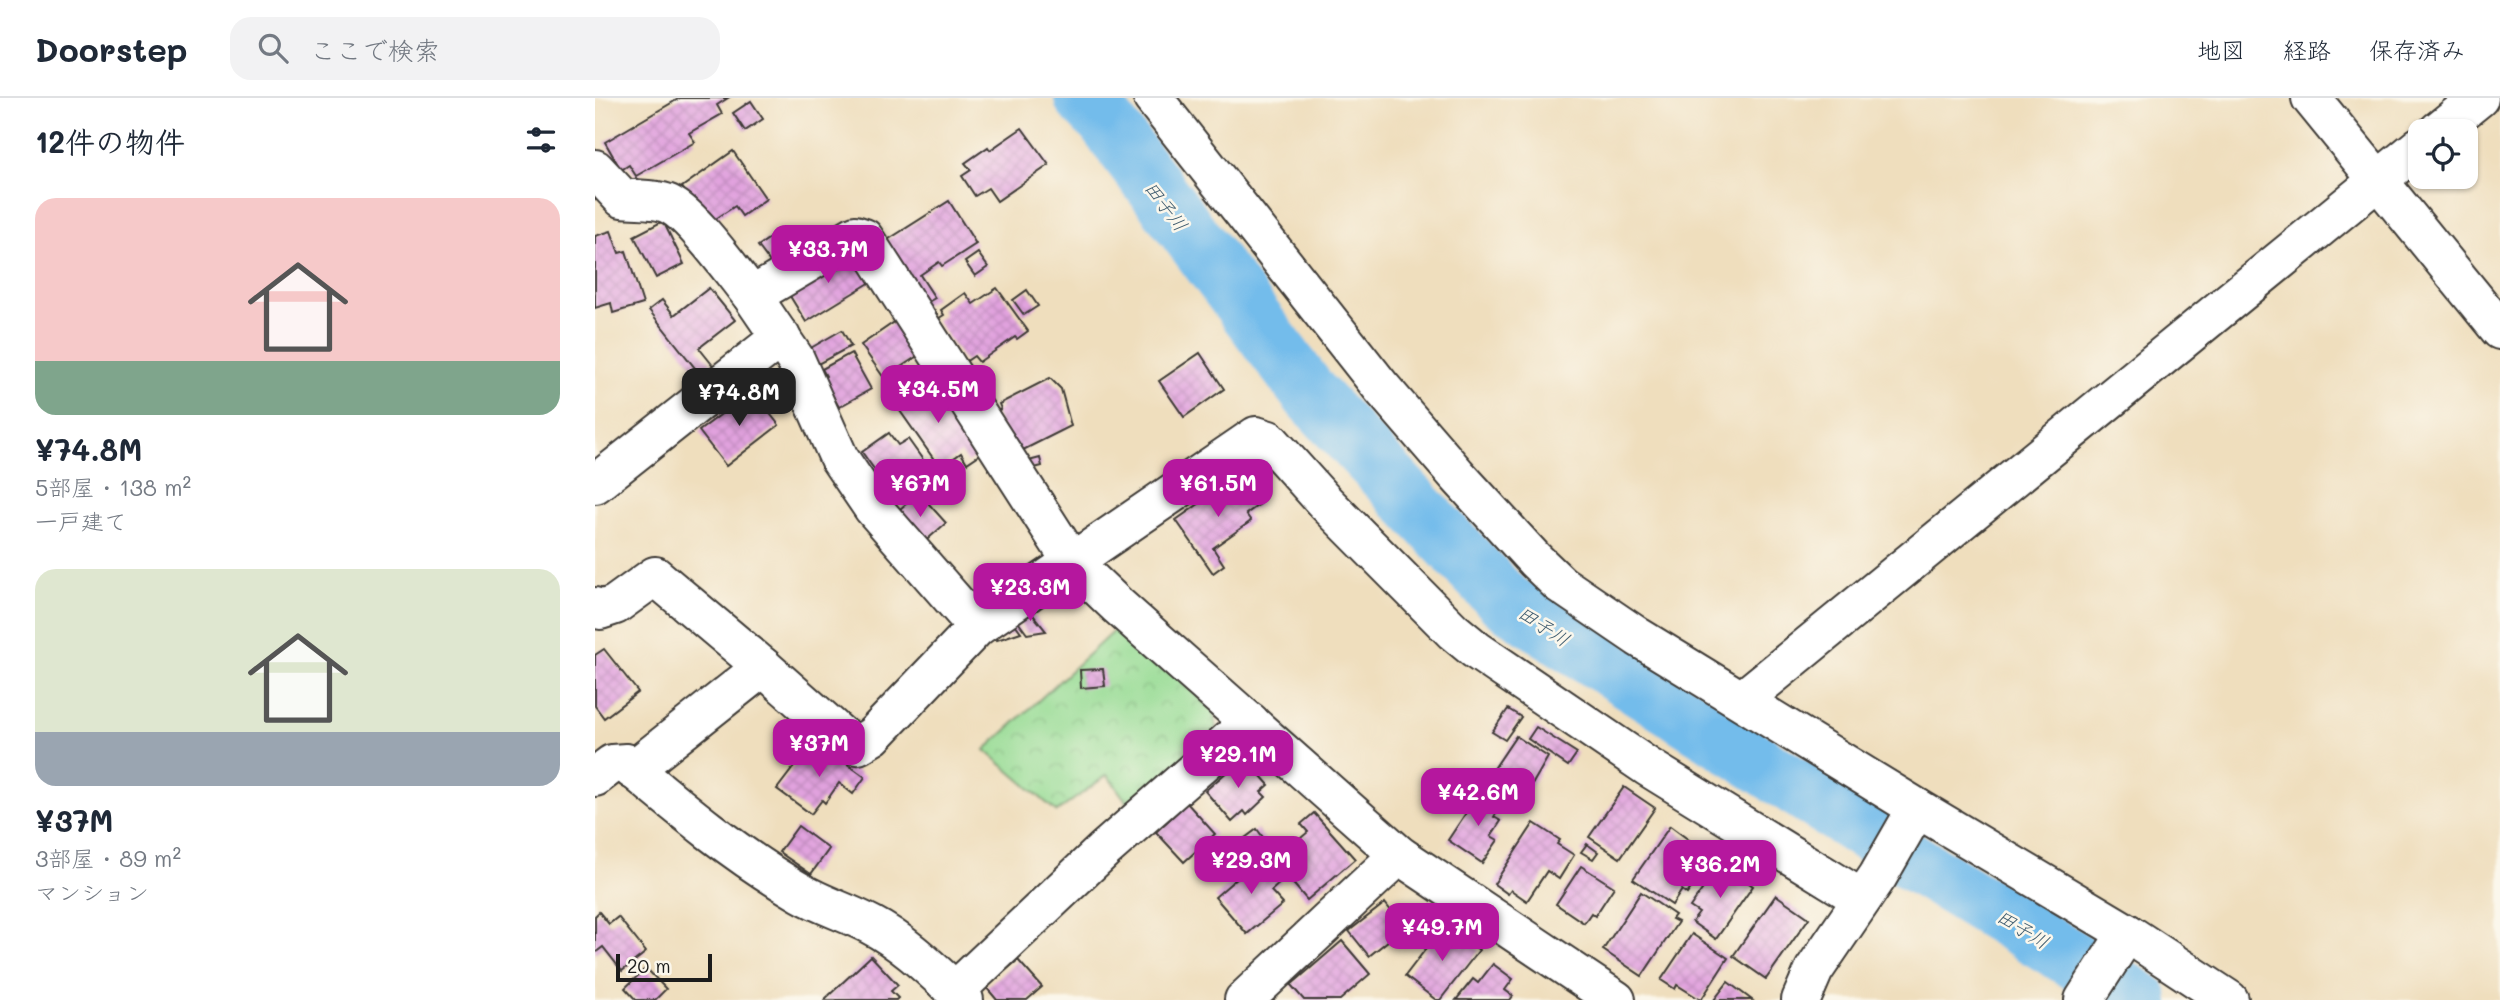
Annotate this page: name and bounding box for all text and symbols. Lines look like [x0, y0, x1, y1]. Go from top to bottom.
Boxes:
search box [230, 17, 720, 80]
text: Doorstep [35, 27, 188, 70]
icon: search [254, 29, 292, 67]
text: ここで検索 [310, 33, 440, 67]
text: 地図 [2197, 34, 2245, 65]
text: 経路 [2283, 34, 2331, 65]
text: 保存済み [2369, 34, 2465, 65]
map controls [2408, 119, 2478, 189]
button: locate [2408, 119, 2478, 189]
text: 12件の物件 [35, 121, 185, 161]
icon: filters [522, 121, 560, 159]
water label: 田子川 [1139, 175, 1194, 236]
pin: ¥33.7M [771, 226, 885, 285]
text: ¥33.7M [787, 233, 869, 263]
icon: home [235, 244, 361, 370]
pin: ¥34.5M [881, 366, 995, 425]
pin: ¥74.8M [682, 368, 796, 428]
text: ¥34.5M [897, 373, 979, 403]
text: ¥74.8M [698, 376, 780, 406]
text: ¥74.8M [35, 429, 143, 469]
pin: ¥67M [879, 460, 961, 519]
pin: ¥61.5M [1161, 460, 1275, 519]
text: ¥67M [890, 467, 950, 497]
text: ¥61.5M [1179, 467, 1257, 497]
text: 5部屋 · 138 m² [35, 472, 191, 502]
text: 一戸建て [35, 506, 127, 536]
pin: ¥23.3M [973, 564, 1087, 623]
text: ¥23.3M [989, 571, 1071, 601]
water label: 田子川 [1514, 600, 1575, 652]
icon: home [235, 615, 361, 741]
pin: ¥37M [778, 720, 860, 779]
text: ¥37M [789, 727, 849, 757]
pin: ¥29.1M [1181, 730, 1295, 790]
text: ¥29.1M [1199, 738, 1277, 768]
pin: ¥42.6M [1421, 768, 1535, 828]
text: ¥42.6M [1437, 776, 1519, 806]
text: ¥37M [35, 800, 114, 840]
pin: ¥29.3M [1194, 836, 1308, 896]
pin: ¥36.2M [1663, 840, 1777, 900]
text: 3部屋 · 89 m² [35, 843, 181, 873]
text: ¥29.3M [1210, 844, 1292, 874]
text: ¥36.2M [1679, 848, 1761, 878]
text: マンション [35, 877, 149, 907]
water label: 田子川 [1992, 903, 2054, 954]
pin: ¥49.7M [1385, 904, 1499, 963]
text: ¥49.7M [1401, 911, 1483, 941]
scale bar [616, 951, 712, 983]
text: 20 m [627, 953, 671, 978]

